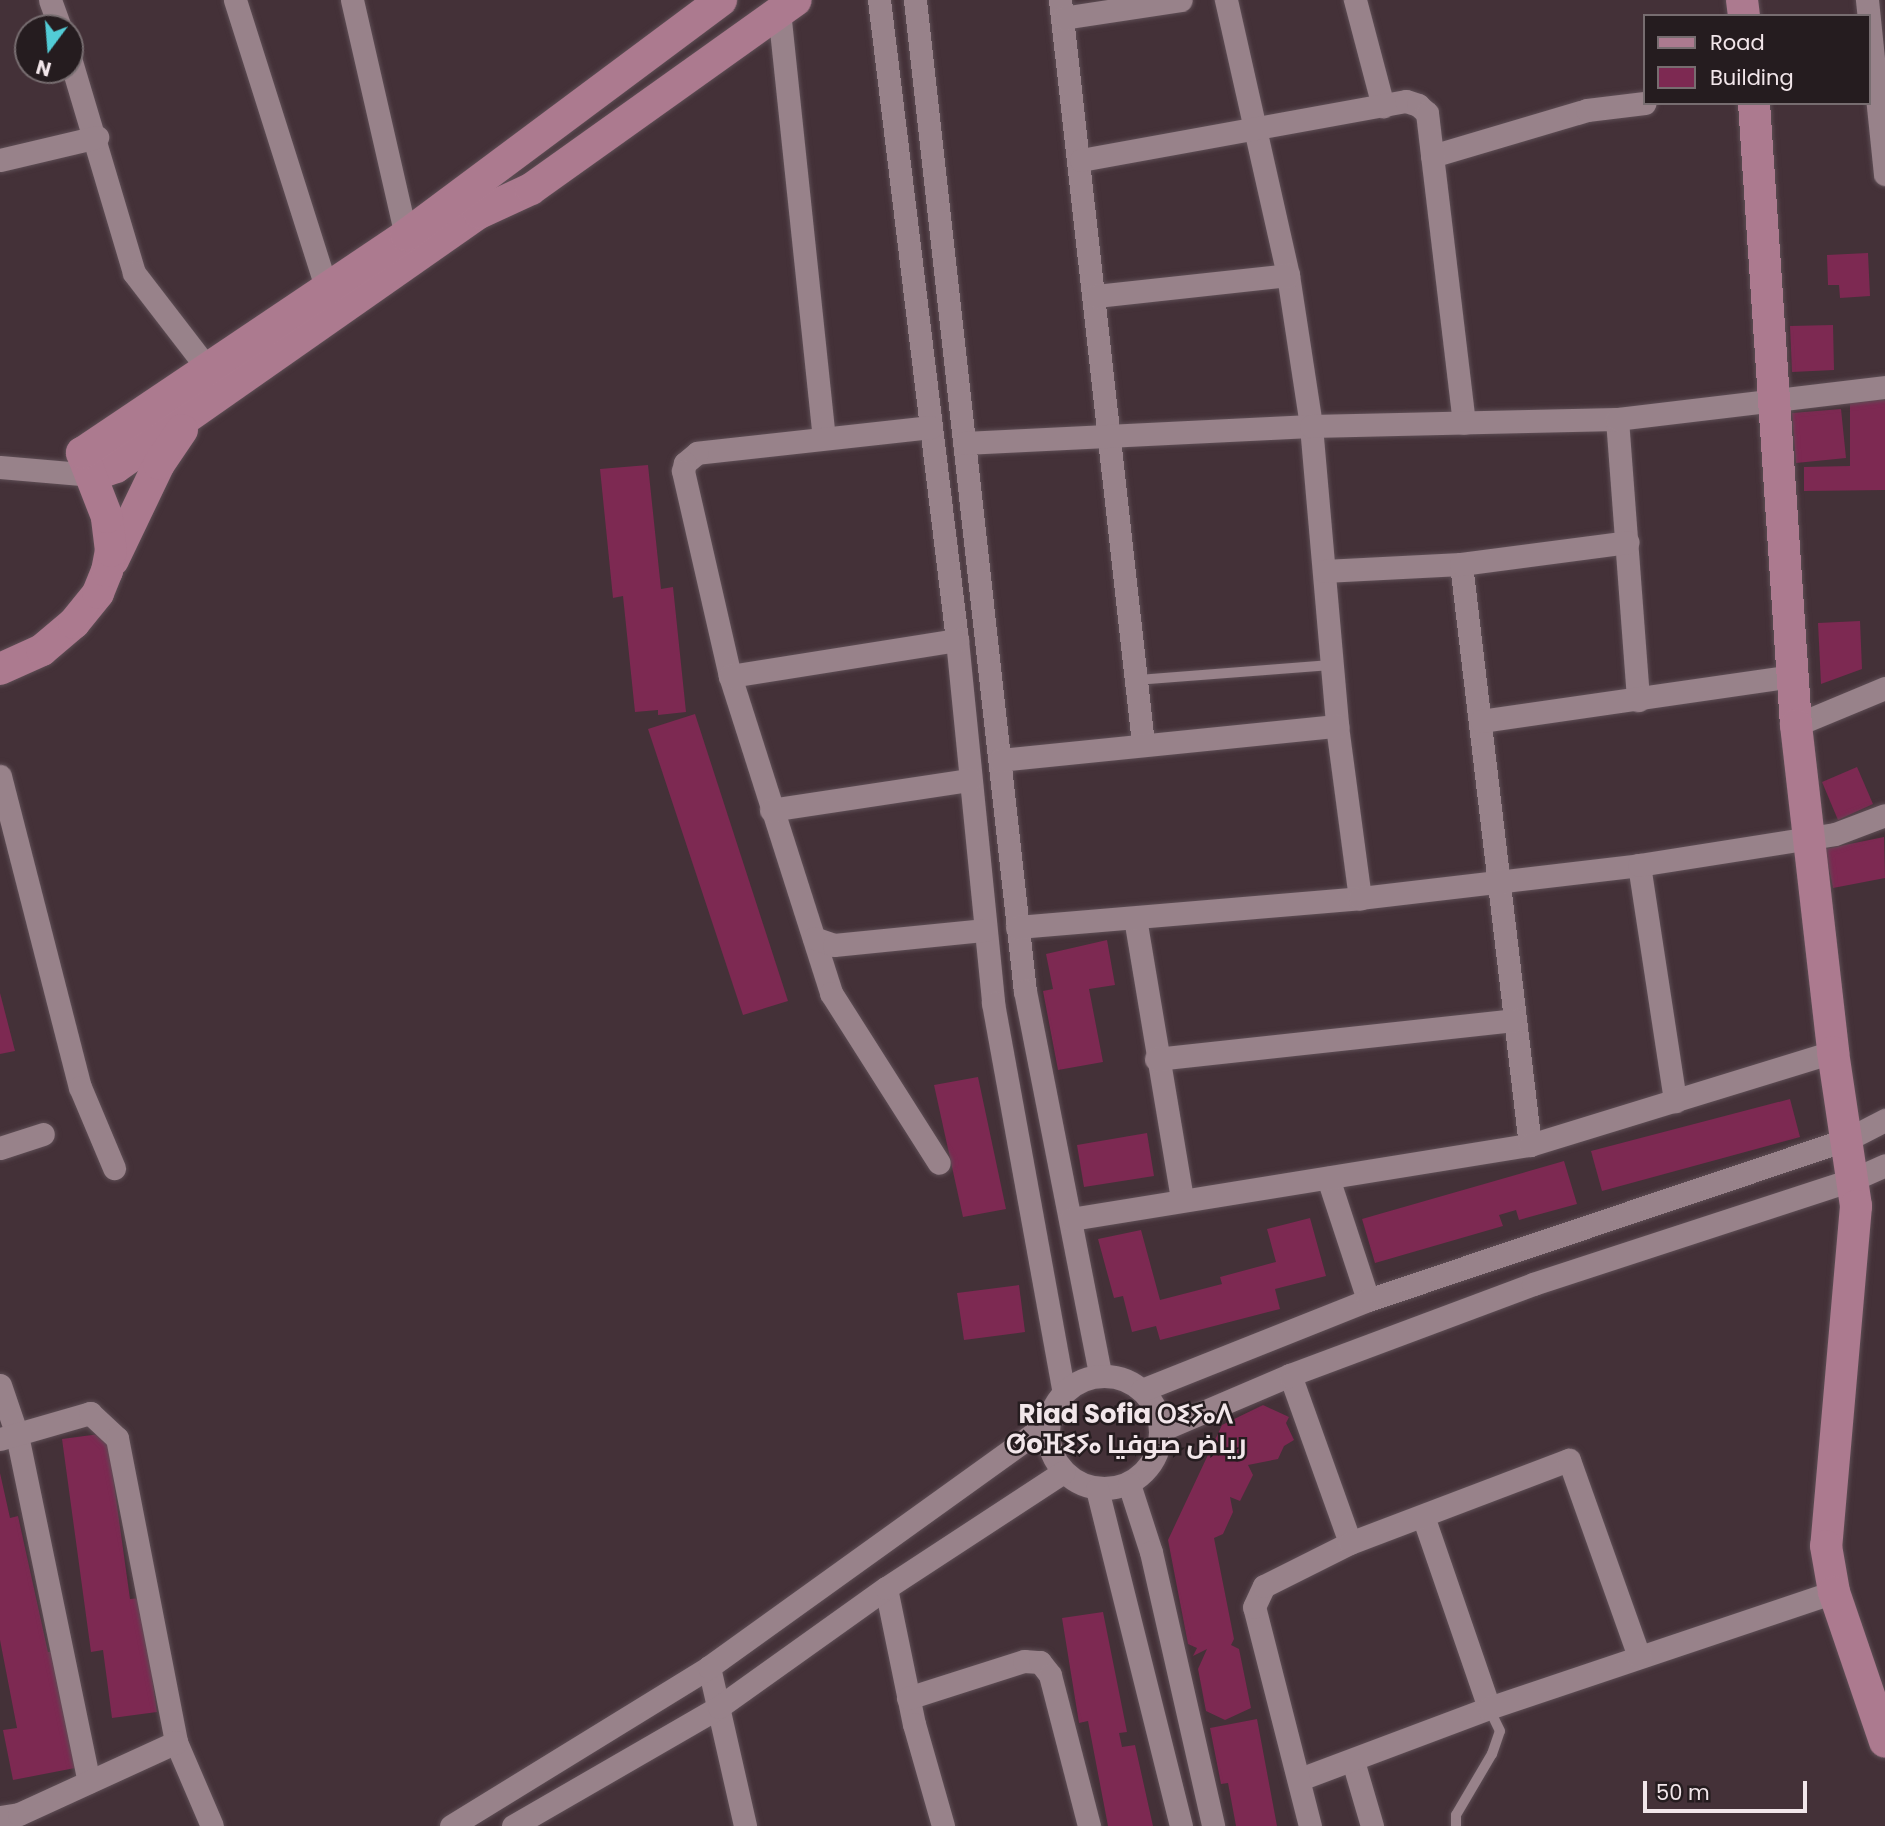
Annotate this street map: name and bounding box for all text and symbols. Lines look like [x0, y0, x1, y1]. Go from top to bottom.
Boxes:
north arrow [14, 14, 84, 84]
legend [1644, 14, 1871, 105]
text: Road [1710, 28, 1765, 57]
text: N [33, 53, 54, 83]
text: Building [1710, 63, 1794, 92]
district label: Riad Sofia ⵔⵉⵢⴰⴷ ⵚoⴼⵉⵢⴰ رياض صوفيا [1006, 1399, 1246, 1460]
scale bar [1647, 1766, 1812, 1810]
text: 50 m [1656, 1778, 1710, 1807]

